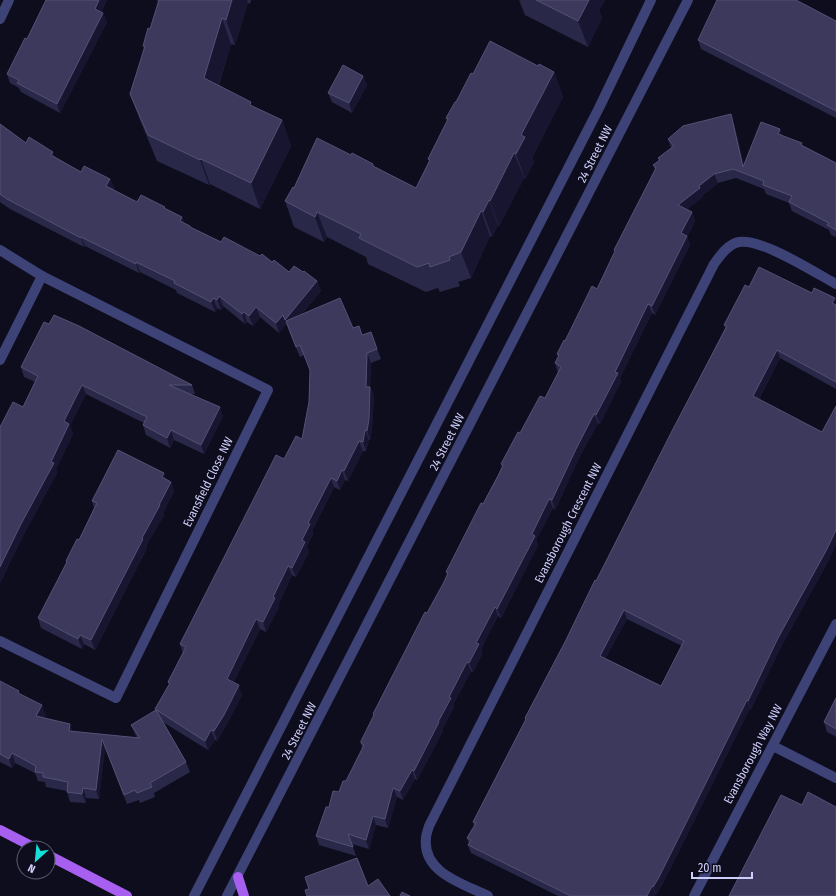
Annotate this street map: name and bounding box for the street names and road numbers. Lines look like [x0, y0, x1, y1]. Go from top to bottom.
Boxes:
street label: 24 Street NW [575, 123, 615, 185]
street label: 24 Street NW [427, 411, 467, 473]
street label: Evansfield Close NW [180, 435, 236, 529]
street label: Evansborough Crescent NW [532, 461, 604, 585]
street label: 24 Street NW [279, 700, 319, 762]
street label: Evansborough Way NW [721, 702, 785, 806]

